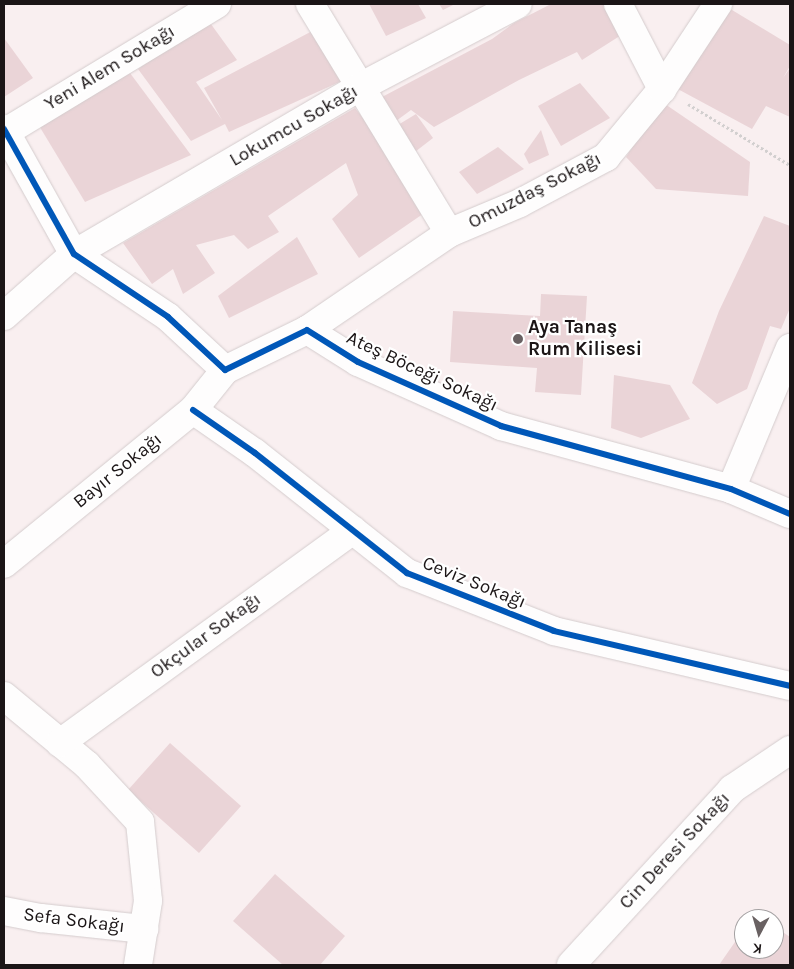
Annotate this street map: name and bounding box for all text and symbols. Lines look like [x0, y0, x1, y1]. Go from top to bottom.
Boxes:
street label: Yeni Alem Sokağı [41, 20, 179, 116]
street label: Lokumcu Sokağı [226, 80, 362, 172]
street label: Omuzdaş Sokağı [465, 148, 605, 234]
place label: Aya Tanaş Rum Kilisesi [528, 317, 642, 361]
street label: Ateş Böceği Sokağı [343, 327, 501, 417]
marker: Aya Tanaş Rum Kilisesi [512, 333, 524, 345]
street label: Bayır Sokağı [69, 428, 167, 514]
street label: Ceviz Sokağı [419, 552, 529, 614]
street label: Okçular Sokağı [146, 588, 266, 684]
street label: Cin Deresi Sokağı [615, 788, 735, 914]
street label: Sefa Sokağı [22, 903, 126, 939]
north arrow [734, 909, 784, 959]
text: K [752, 939, 763, 957]

